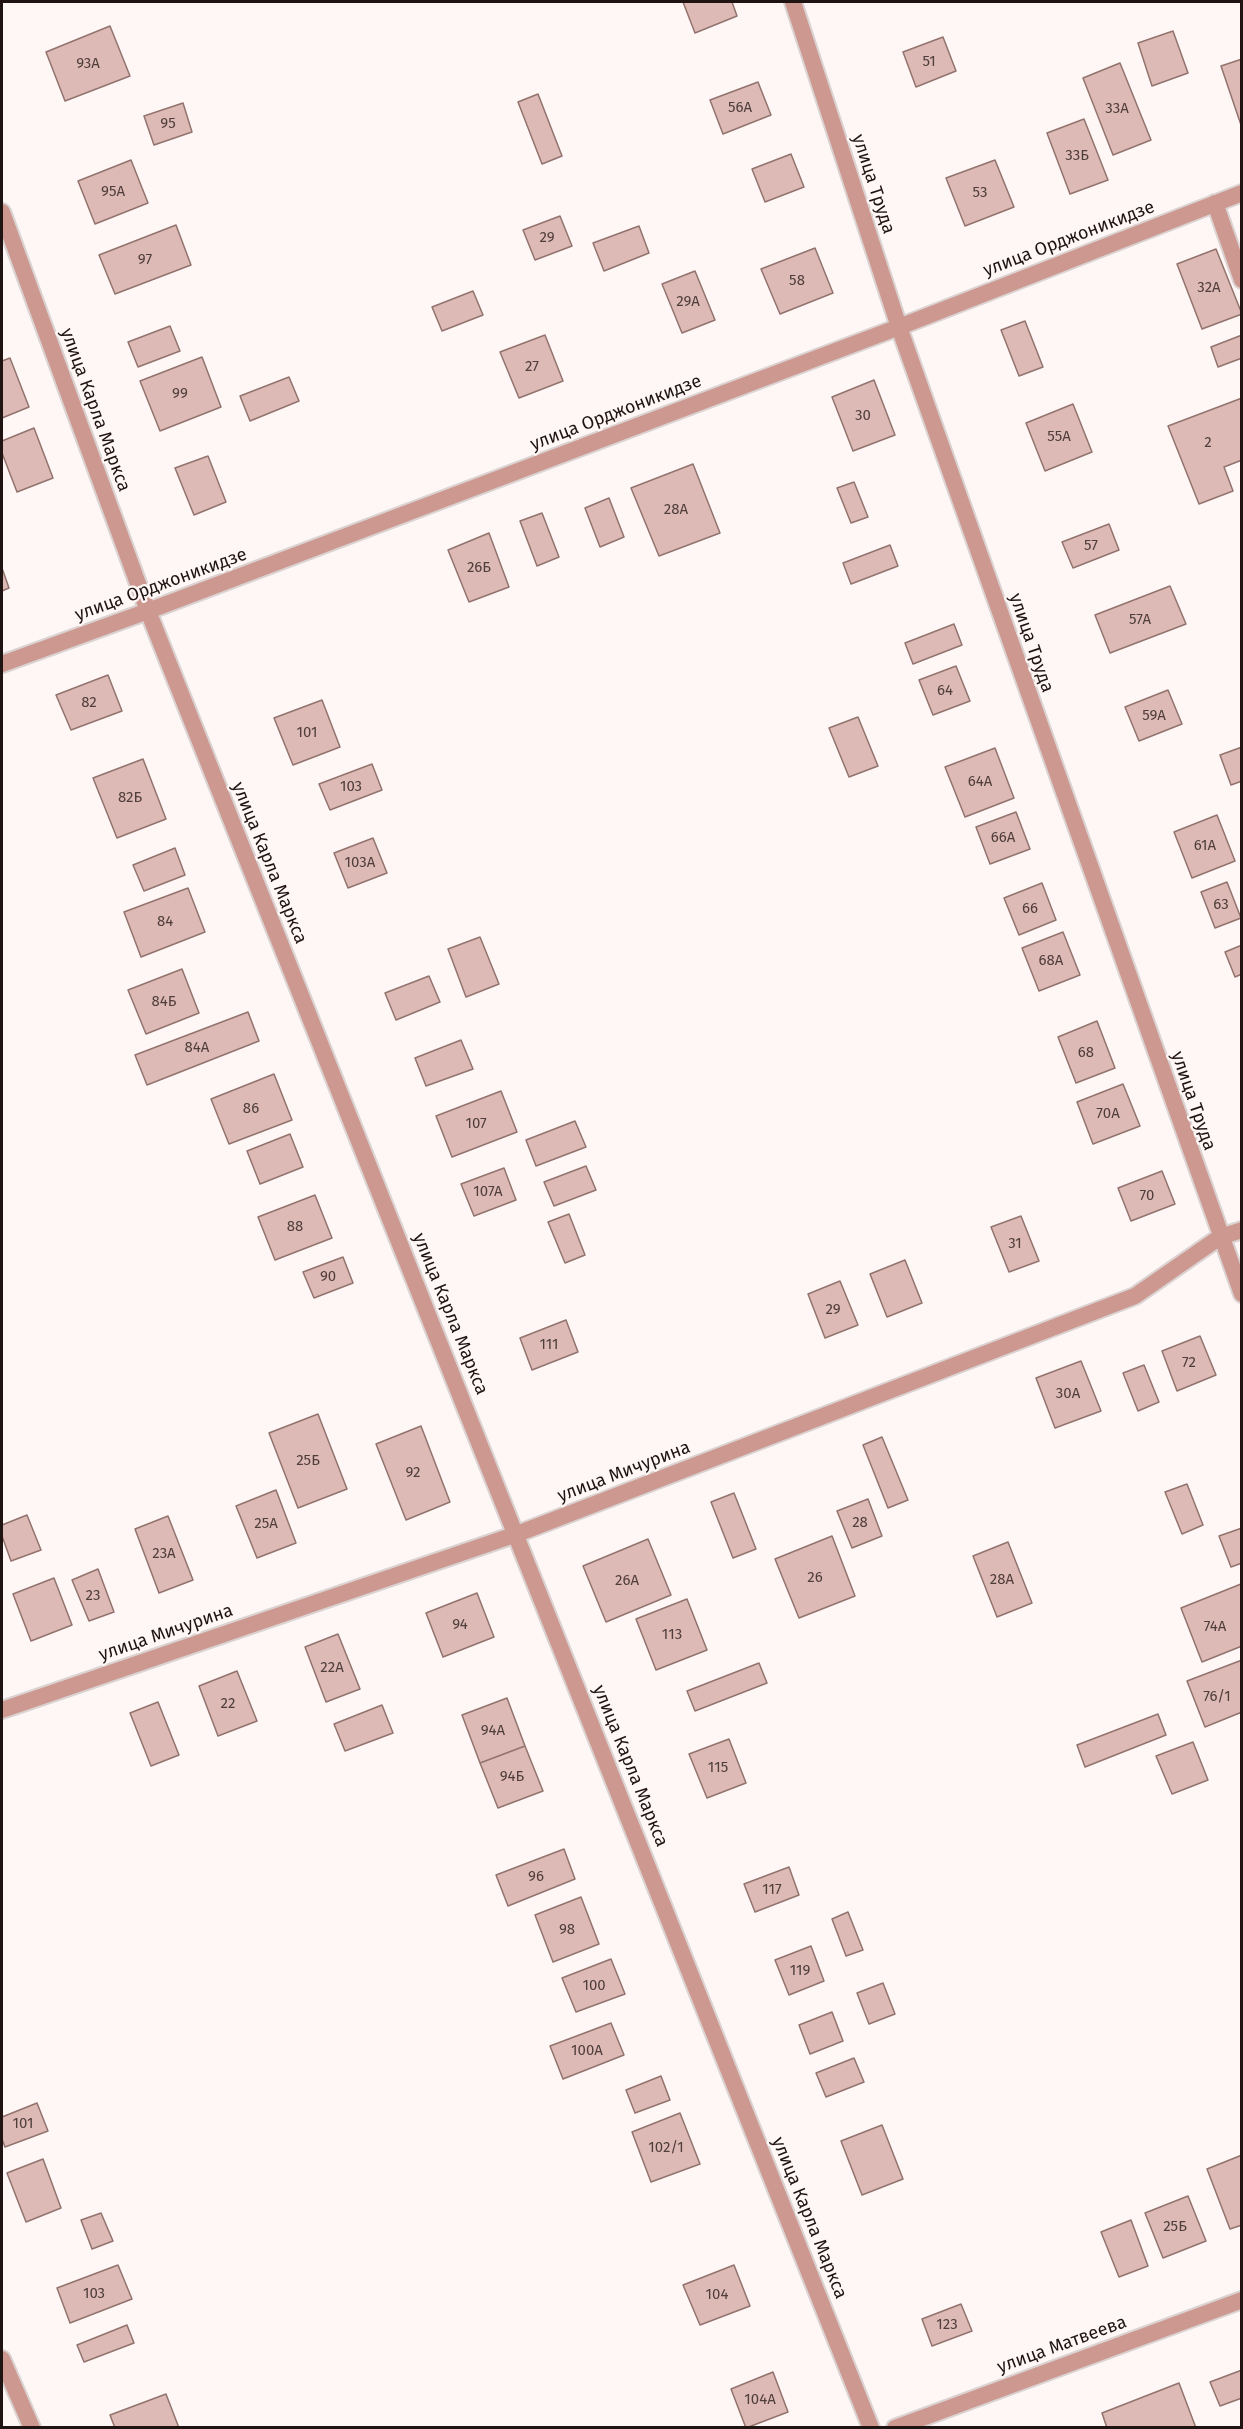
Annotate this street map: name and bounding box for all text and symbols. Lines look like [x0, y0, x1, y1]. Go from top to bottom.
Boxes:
house number: 51 [922, 53, 936, 71]
house number: 93А [76, 55, 100, 73]
house number: 56А [728, 99, 752, 117]
house number: 33А [1105, 100, 1129, 118]
house number: 95 [160, 115, 176, 133]
street label: улица Труда [847, 132, 899, 236]
house number: 33Б [1065, 147, 1089, 165]
house number: 95А [101, 183, 125, 201]
house number: 53 [973, 184, 987, 202]
street label: улица Орджоникидзе [980, 196, 1158, 282]
house number: 29 [539, 229, 555, 247]
house number: 97 [138, 251, 152, 269]
house number: 58 [789, 272, 805, 290]
house number: 32А [1197, 279, 1221, 297]
house number: 29А [676, 293, 700, 311]
street label: улица Карла Маркса [55, 325, 135, 495]
house number: 27 [525, 358, 539, 376]
street label: улица Орджоникидзе [527, 370, 705, 456]
house number: 99 [172, 385, 188, 403]
house number: 30 [855, 407, 871, 425]
house number: 55А [1047, 428, 1071, 446]
house number: 2 [1204, 434, 1212, 452]
house number: 28А [664, 501, 688, 519]
house number: 57 [1084, 537, 1098, 555]
street label: улица Орджоникидзе [72, 544, 250, 626]
house number: 26Б [467, 559, 491, 577]
street label: улица Труда [1004, 591, 1058, 695]
house number: 57А [1129, 611, 1151, 629]
house number: 64 [937, 682, 953, 700]
house number: 82 [81, 694, 97, 712]
house number: 59А [1142, 707, 1166, 725]
house number: 101 [297, 724, 317, 742]
house number: 64А [968, 773, 992, 791]
house number: 103 [340, 778, 362, 796]
street label: улица Карла Маркса [227, 779, 311, 947]
house number: 82Б [118, 789, 142, 807]
house number: 66А [991, 829, 1015, 847]
house number: 61А [1194, 837, 1216, 855]
house number: 103А [345, 854, 375, 872]
house number: 63 [1213, 896, 1229, 914]
house number: 66 [1022, 900, 1038, 918]
house number: 84 [157, 913, 173, 931]
house number: 68А [1039, 952, 1063, 970]
house number: 84Б [152, 993, 176, 1011]
house number: 84А [185, 1039, 209, 1057]
house number: 68 [1078, 1044, 1094, 1062]
street label: улица Труда [1166, 1049, 1220, 1153]
house number: 86 [243, 1100, 259, 1118]
house number: 70А [1096, 1105, 1120, 1123]
house number: 107 [465, 1115, 487, 1133]
house number: 107А [473, 1183, 503, 1201]
house number: 70 [1140, 1187, 1154, 1205]
house number: 88 [287, 1218, 303, 1236]
street label: улица Карла Маркса [408, 1230, 492, 1398]
house number: 31 [1008, 1235, 1022, 1253]
house number: 90 [320, 1268, 336, 1286]
house number: 29 [825, 1301, 841, 1319]
house number: 111 [539, 1336, 559, 1354]
house number: 72 [1182, 1354, 1196, 1372]
house number: 30А [1056, 1385, 1080, 1403]
street label: улица Мичурина [555, 1437, 693, 1507]
house number: 25Б [296, 1452, 320, 1470]
house number: 92 [406, 1464, 420, 1482]
house number: 28 [852, 1514, 868, 1532]
house number: 25А [254, 1515, 278, 1533]
house number: 23А [152, 1545, 176, 1563]
house number: 26 [807, 1569, 823, 1587]
house number: 28А [990, 1571, 1014, 1589]
house number: 26А [615, 1572, 639, 1590]
house number: 23 [86, 1587, 100, 1605]
street label: улица Мичурина [96, 1600, 236, 1666]
house number: 94 [452, 1616, 468, 1634]
house number: 74А [1204, 1618, 1226, 1636]
house number: 113 [662, 1626, 682, 1644]
house number: 22А [320, 1659, 344, 1677]
street label: улица Карла Маркса [588, 1682, 672, 1850]
house number: 76/1 [1203, 1688, 1231, 1706]
house number: 22 [221, 1695, 235, 1713]
house number: 94А [481, 1722, 505, 1740]
house number: 115 [708, 1759, 728, 1777]
house number: 94Б [500, 1768, 524, 1786]
house number: 96 [528, 1868, 544, 1886]
house number: 117 [762, 1881, 782, 1899]
house number: 98 [559, 1921, 575, 1939]
house number: 119 [790, 1962, 810, 1980]
house number: 100 [582, 1977, 606, 1995]
house number: 100А [571, 2042, 603, 2060]
house number: 101 [13, 2115, 33, 2133]
street label: улица Карла Маркса [767, 2134, 851, 2302]
house number: 102/1 [648, 2139, 684, 2157]
house number: 25Б [1163, 2218, 1187, 2236]
house number: 103 [83, 2285, 105, 2303]
house number: 104 [706, 2286, 728, 2304]
street label: улица Матвеева [994, 2312, 1130, 2378]
house number: 123 [936, 2316, 958, 2334]
house number: 104А [744, 2391, 776, 2409]

